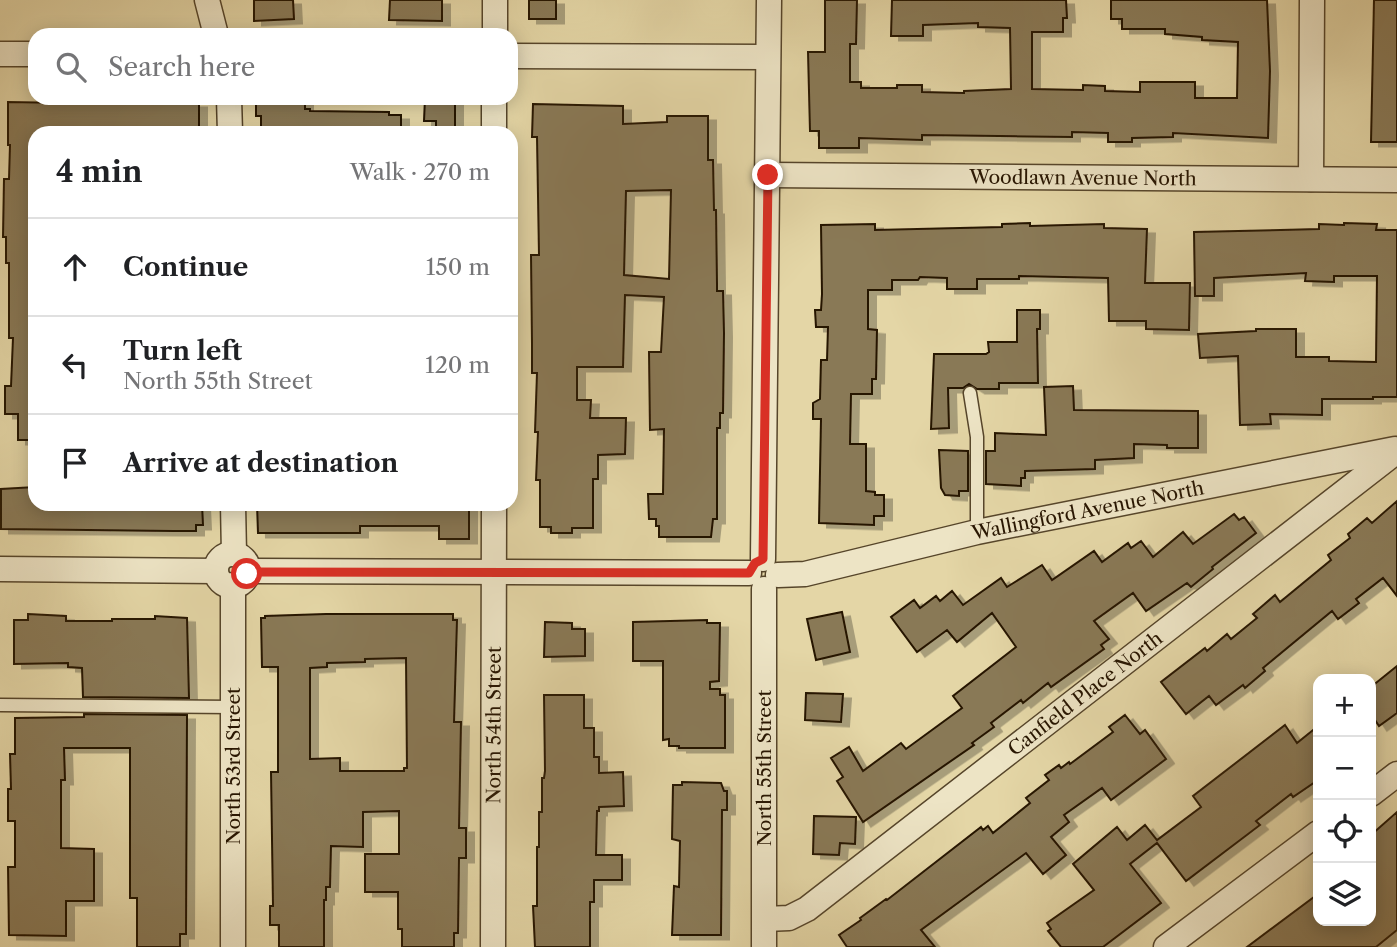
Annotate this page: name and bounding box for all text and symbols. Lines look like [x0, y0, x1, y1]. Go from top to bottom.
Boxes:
search box [28, 28, 518, 105]
icon: search [52, 48, 90, 86]
text: Search here [108, 51, 255, 83]
text: 4 min [56, 153, 142, 190]
text: Walk · 270 m [350, 158, 490, 186]
route end [752, 159, 783, 190]
street label: Woodlawn Avenue North [968, 166, 1197, 190]
icon: ahead [56, 248, 94, 286]
text: Continue [123, 251, 248, 283]
text: 150 m [426, 253, 490, 281]
text: Turn left [123, 335, 242, 367]
icon: left [56, 346, 94, 384]
text: 120 m [425, 351, 490, 379]
text: North 55th Street [123, 367, 313, 395]
icon: arrive [56, 444, 94, 482]
text: Arrive at destination [123, 447, 398, 479]
street label: Wallingford Avenue North [969, 476, 1206, 545]
route start [231, 558, 262, 589]
street label: Canfield Place North [1004, 627, 1167, 761]
street label: North 54th Street [482, 646, 506, 804]
map controls [1313, 674, 1376, 926]
button: + [1313, 674, 1376, 737]
street label: North 53rd Street [222, 687, 245, 845]
street label: North 55th Street [753, 689, 776, 846]
button: − [1313, 737, 1376, 800]
button: locate [1313, 800, 1376, 863]
button: layers [1313, 863, 1376, 926]

